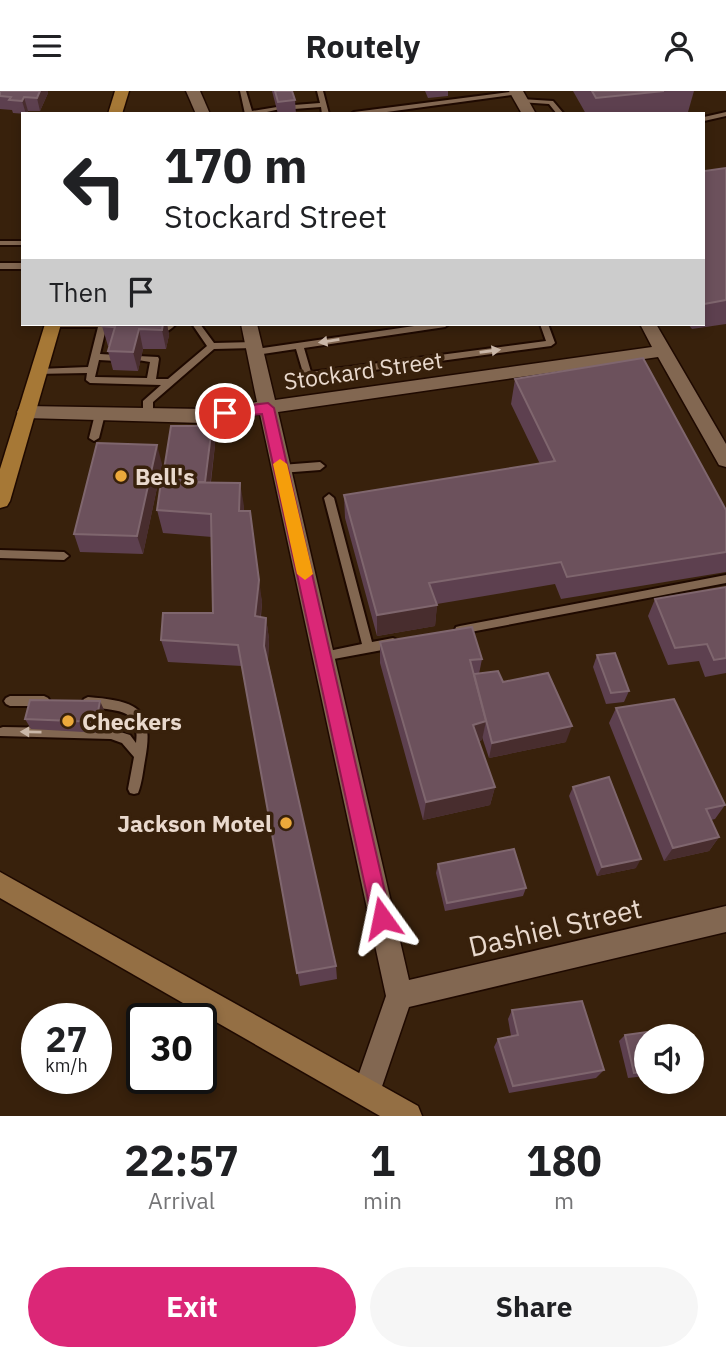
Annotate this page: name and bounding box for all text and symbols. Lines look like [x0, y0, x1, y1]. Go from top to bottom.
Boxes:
text: Routely [306, 25, 420, 67]
icon: menu [28, 27, 66, 65]
icon: person [660, 27, 698, 65]
text: 170 m [164, 133, 308, 196]
icon: left [49, 140, 140, 231]
text: Stockard Street [164, 195, 387, 237]
icon: arrive [122, 273, 160, 311]
text: Then [49, 275, 108, 309]
one-way arrow [318, 336, 340, 347]
street label: Stockard Street [282, 344, 444, 396]
one-way arrow [479, 345, 501, 356]
pin [195, 383, 255, 443]
icon: arrive [206, 394, 244, 432]
place label: Bell's [135, 461, 195, 491]
marker: Bell's [113, 468, 129, 484]
place label: Checkers [82, 706, 182, 736]
marker: Checkers [60, 713, 76, 729]
one-way arrow [19, 727, 41, 738]
place label: Jackson Motel [117, 808, 272, 838]
marker: Jackson Motel [278, 815, 294, 831]
position arrow [345, 881, 419, 955]
street label: Dashiel Street [465, 889, 645, 965]
speed limit sign: 30 [126, 1003, 217, 1094]
text: 27 [45, 1016, 88, 1062]
map controls [634, 1024, 704, 1094]
button: sound [634, 1024, 704, 1094]
text: km/h [45, 1054, 88, 1077]
text: 22:57 [124, 1133, 239, 1188]
text: 1 [370, 1133, 395, 1188]
text: 180 [526, 1133, 602, 1188]
text: Arrival [148, 1185, 215, 1215]
text: min [363, 1185, 402, 1215]
text: m [554, 1185, 574, 1215]
button: Exit [28, 1267, 356, 1347]
button: Share [370, 1267, 698, 1347]

